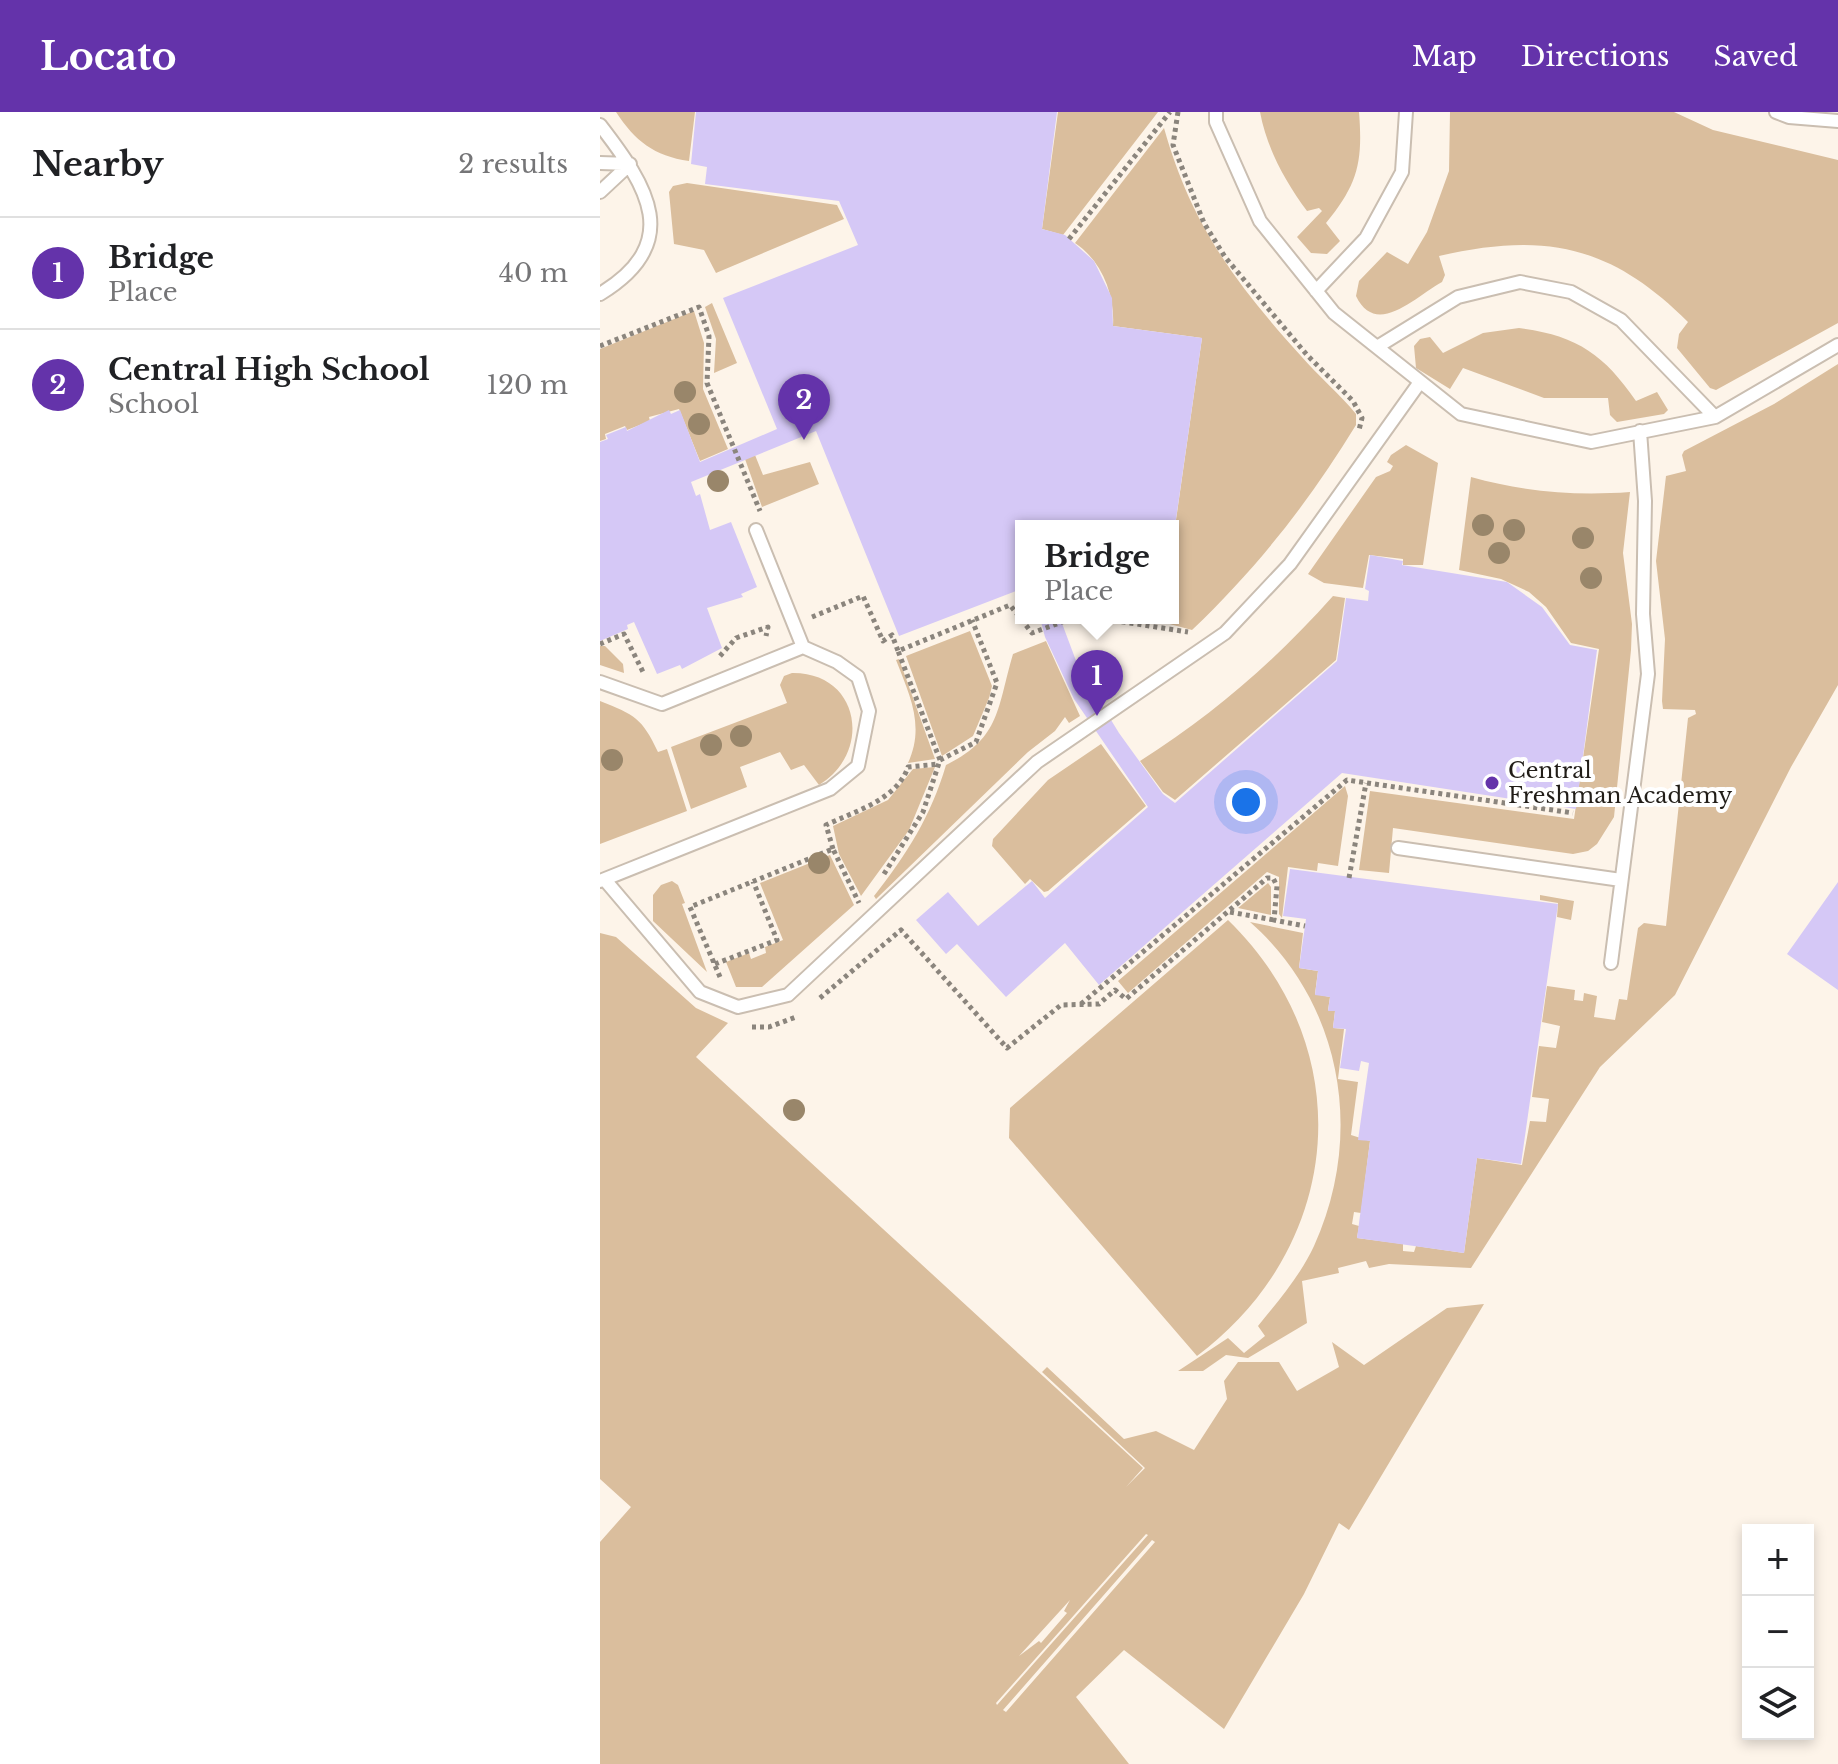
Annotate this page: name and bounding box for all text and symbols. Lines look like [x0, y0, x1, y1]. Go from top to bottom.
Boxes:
text: Locato [40, 33, 177, 80]
text: Map [1412, 39, 1477, 74]
text: Directions [1521, 39, 1670, 74]
text: Saved [1714, 39, 1798, 74]
text: Nearby [32, 143, 164, 185]
text: 2 results [458, 148, 568, 180]
text: Bridge [108, 239, 214, 276]
text: 1 [52, 257, 64, 289]
text: 40 m [499, 257, 568, 289]
text: Place [108, 276, 178, 308]
text: Central High School [108, 351, 430, 388]
text: 2 [50, 369, 66, 401]
text: 120 m [486, 369, 568, 401]
pin: 2 [778, 374, 830, 440]
text: School [108, 388, 199, 420]
popup [1015, 520, 1179, 624]
text: Bridge [1044, 538, 1150, 575]
text: Place [1044, 575, 1113, 607]
pin: 1 [1071, 650, 1123, 716]
place label: Central Freshman Academy [1508, 757, 1732, 809]
marker: Central Freshman Academy [1483, 774, 1501, 792]
your location [1226, 782, 1266, 822]
map controls [1742, 1524, 1814, 1740]
button: + [1742, 1524, 1814, 1596]
button: − [1742, 1596, 1814, 1668]
button: layers [1742, 1668, 1814, 1740]

